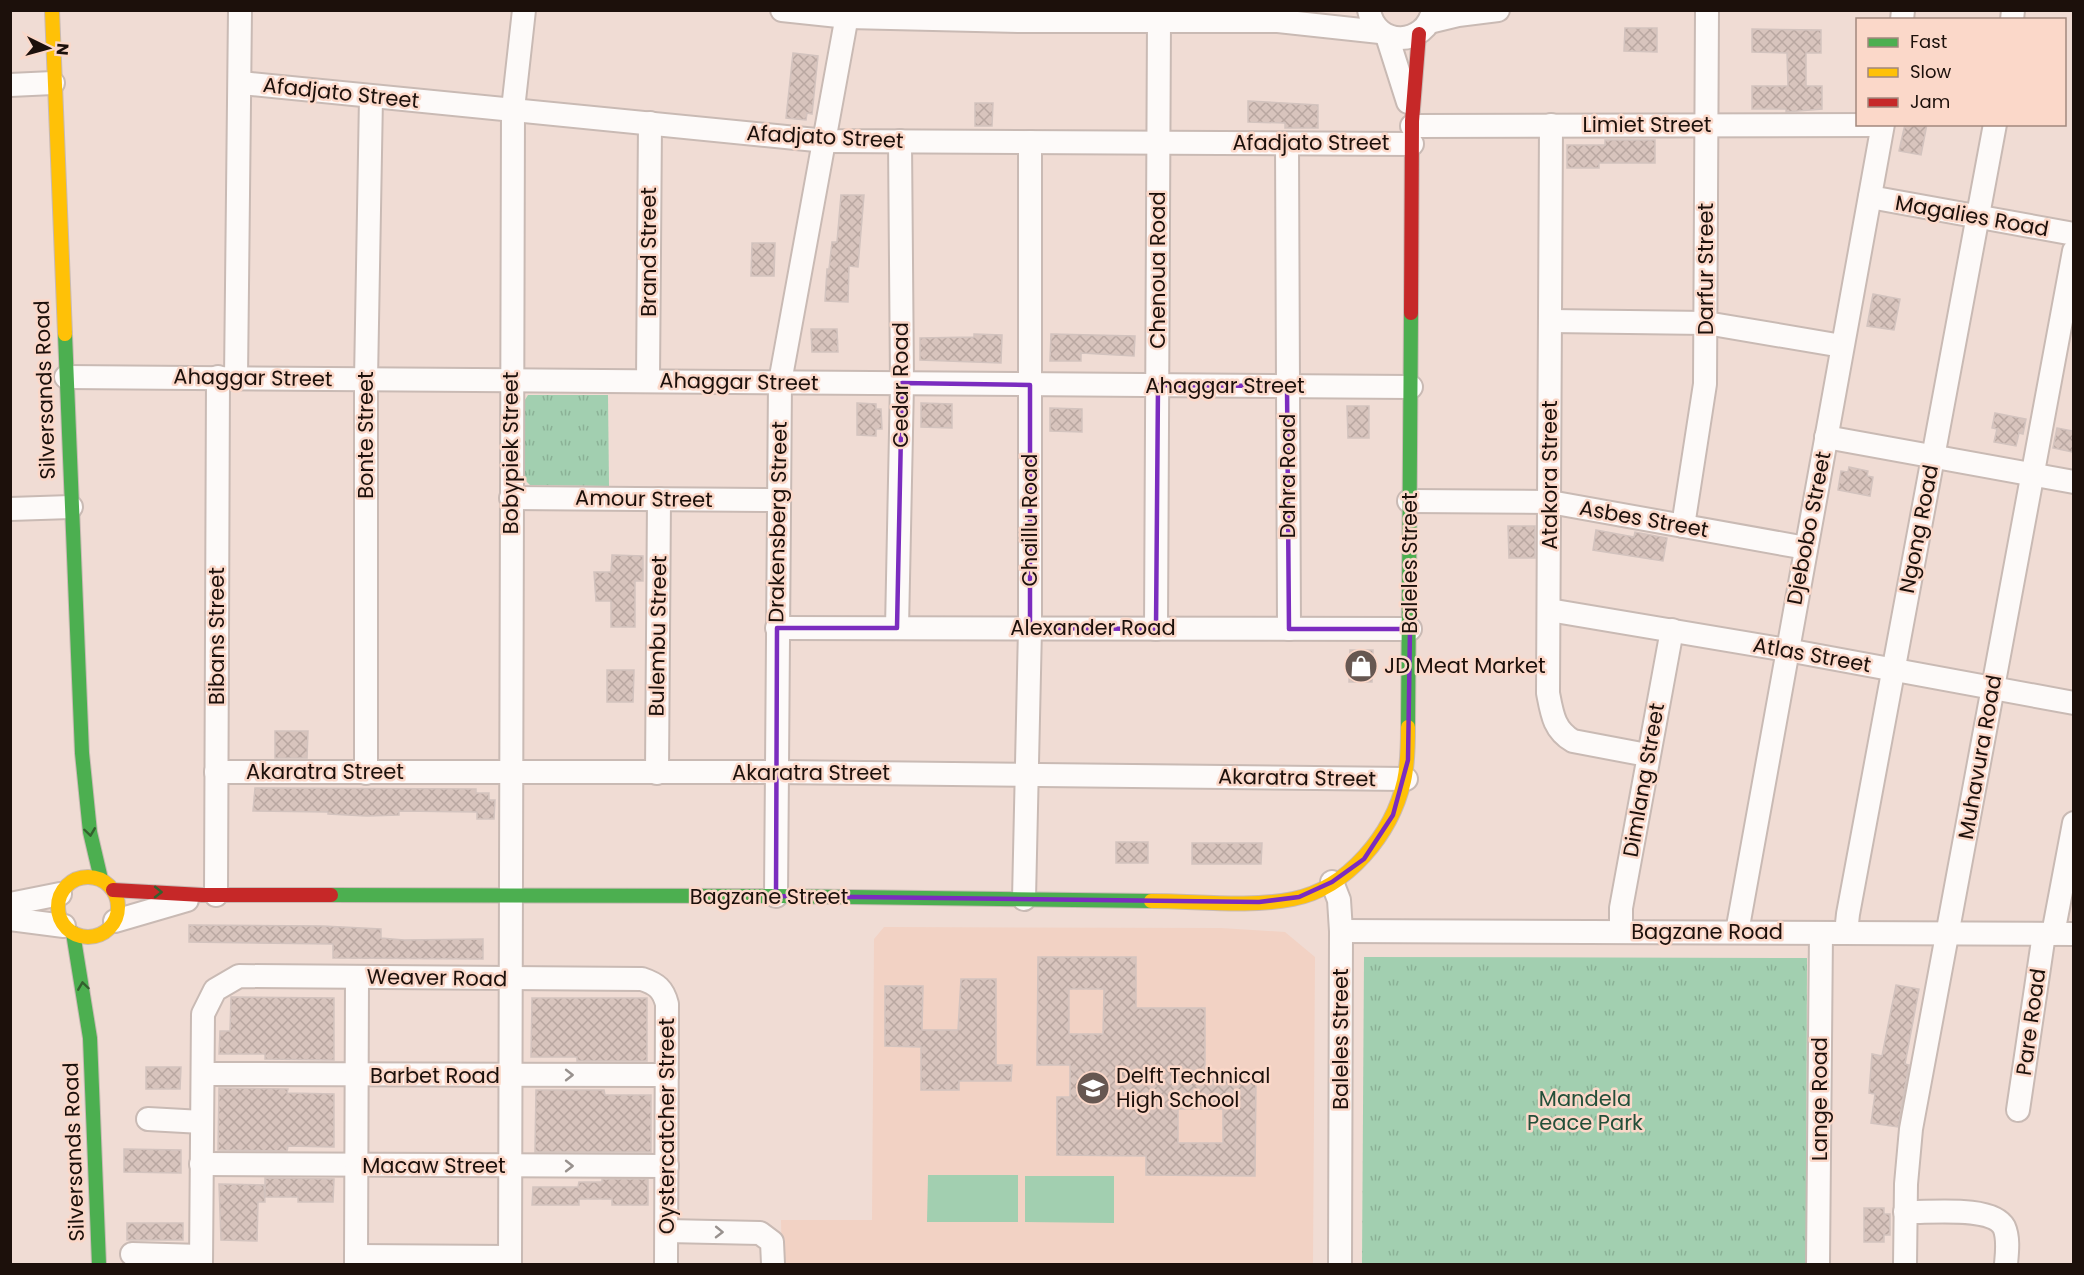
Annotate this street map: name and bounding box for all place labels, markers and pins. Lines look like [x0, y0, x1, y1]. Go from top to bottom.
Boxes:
shop icon: JD Meat Market [1343, 648, 1379, 684]
place label: JD Meat Market [1384, 651, 1546, 680]
place label: Delft Technical High School [1116, 1061, 1270, 1114]
school or university icon: Delft Technical High School [1075, 1070, 1111, 1106]

